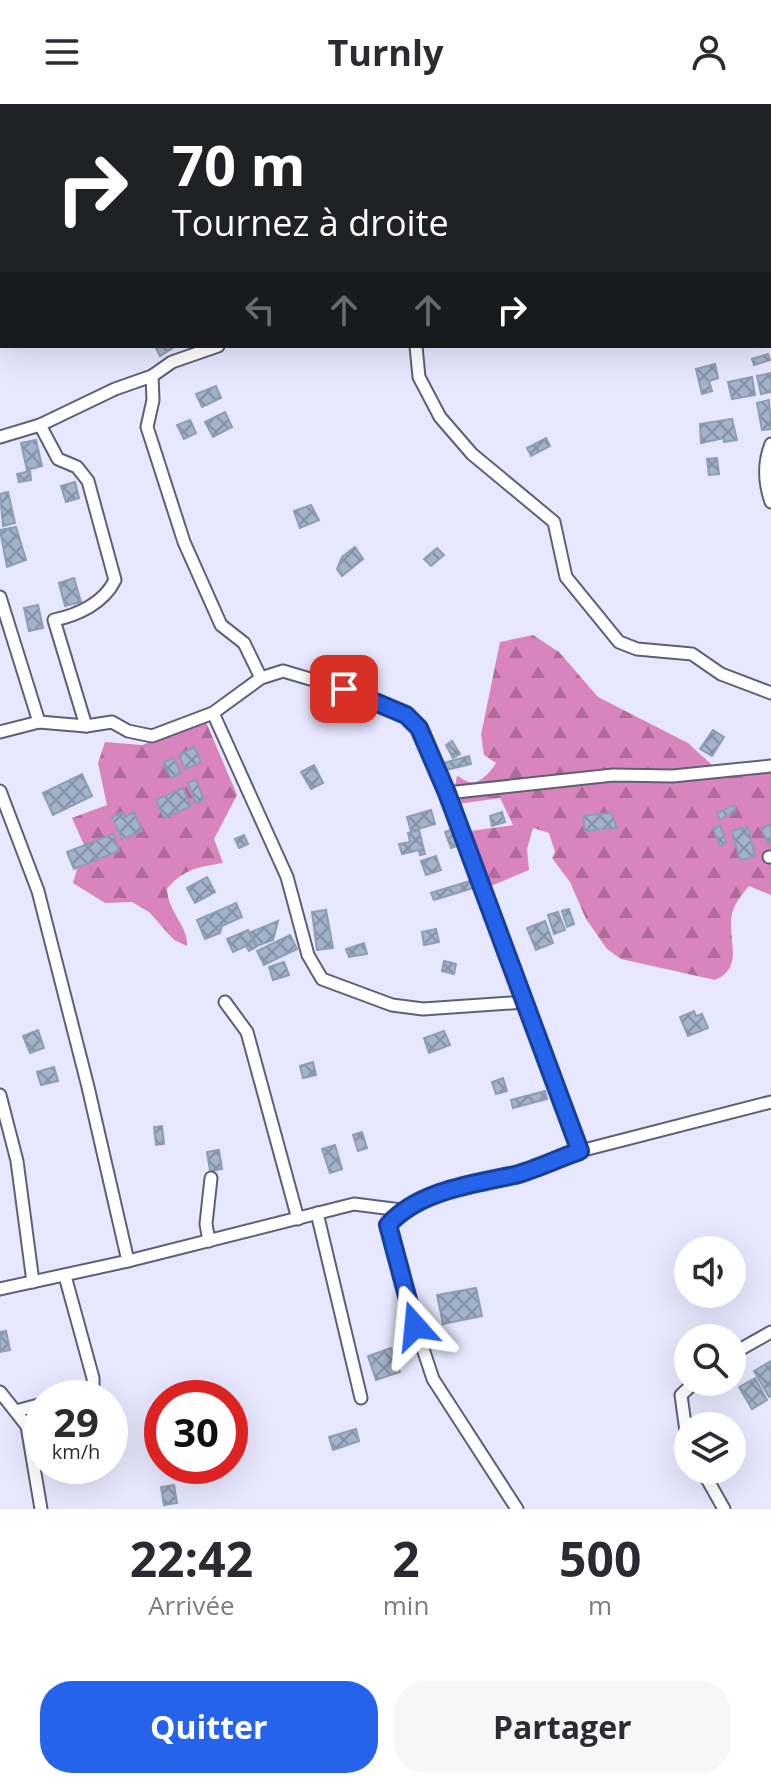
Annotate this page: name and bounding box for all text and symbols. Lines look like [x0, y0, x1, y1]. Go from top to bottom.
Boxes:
text: Turnly [328, 28, 443, 77]
icon: menu [40, 30, 84, 74]
icon: person [687, 30, 731, 74]
text: 70 m [172, 126, 306, 202]
icon: right [40, 136, 144, 240]
text: Tournez à droite [172, 198, 449, 247]
icon: left [238, 288, 282, 332]
icon: ahead [322, 288, 366, 332]
icon: ahead [406, 288, 450, 332]
icon: right [490, 288, 534, 332]
pin [310, 655, 378, 723]
icon: arrive [322, 667, 366, 711]
map controls [674, 1236, 746, 1484]
button: sound [674, 1236, 746, 1308]
position arrow [373, 1284, 457, 1368]
button: search [674, 1324, 746, 1396]
speed limit sign: 30 [144, 1380, 248, 1484]
text: 29 [53, 1394, 99, 1449]
button: layers [674, 1412, 746, 1484]
text: km/h [52, 1438, 100, 1465]
text: 22:42 [130, 1526, 253, 1591]
text: 2 [392, 1526, 420, 1591]
text: 500 [559, 1526, 641, 1591]
text: Arrivée [148, 1587, 235, 1623]
text: min [383, 1587, 429, 1623]
text: m [588, 1587, 612, 1623]
button: Quitter [40, 1681, 378, 1773]
button: Partager [394, 1681, 731, 1773]

